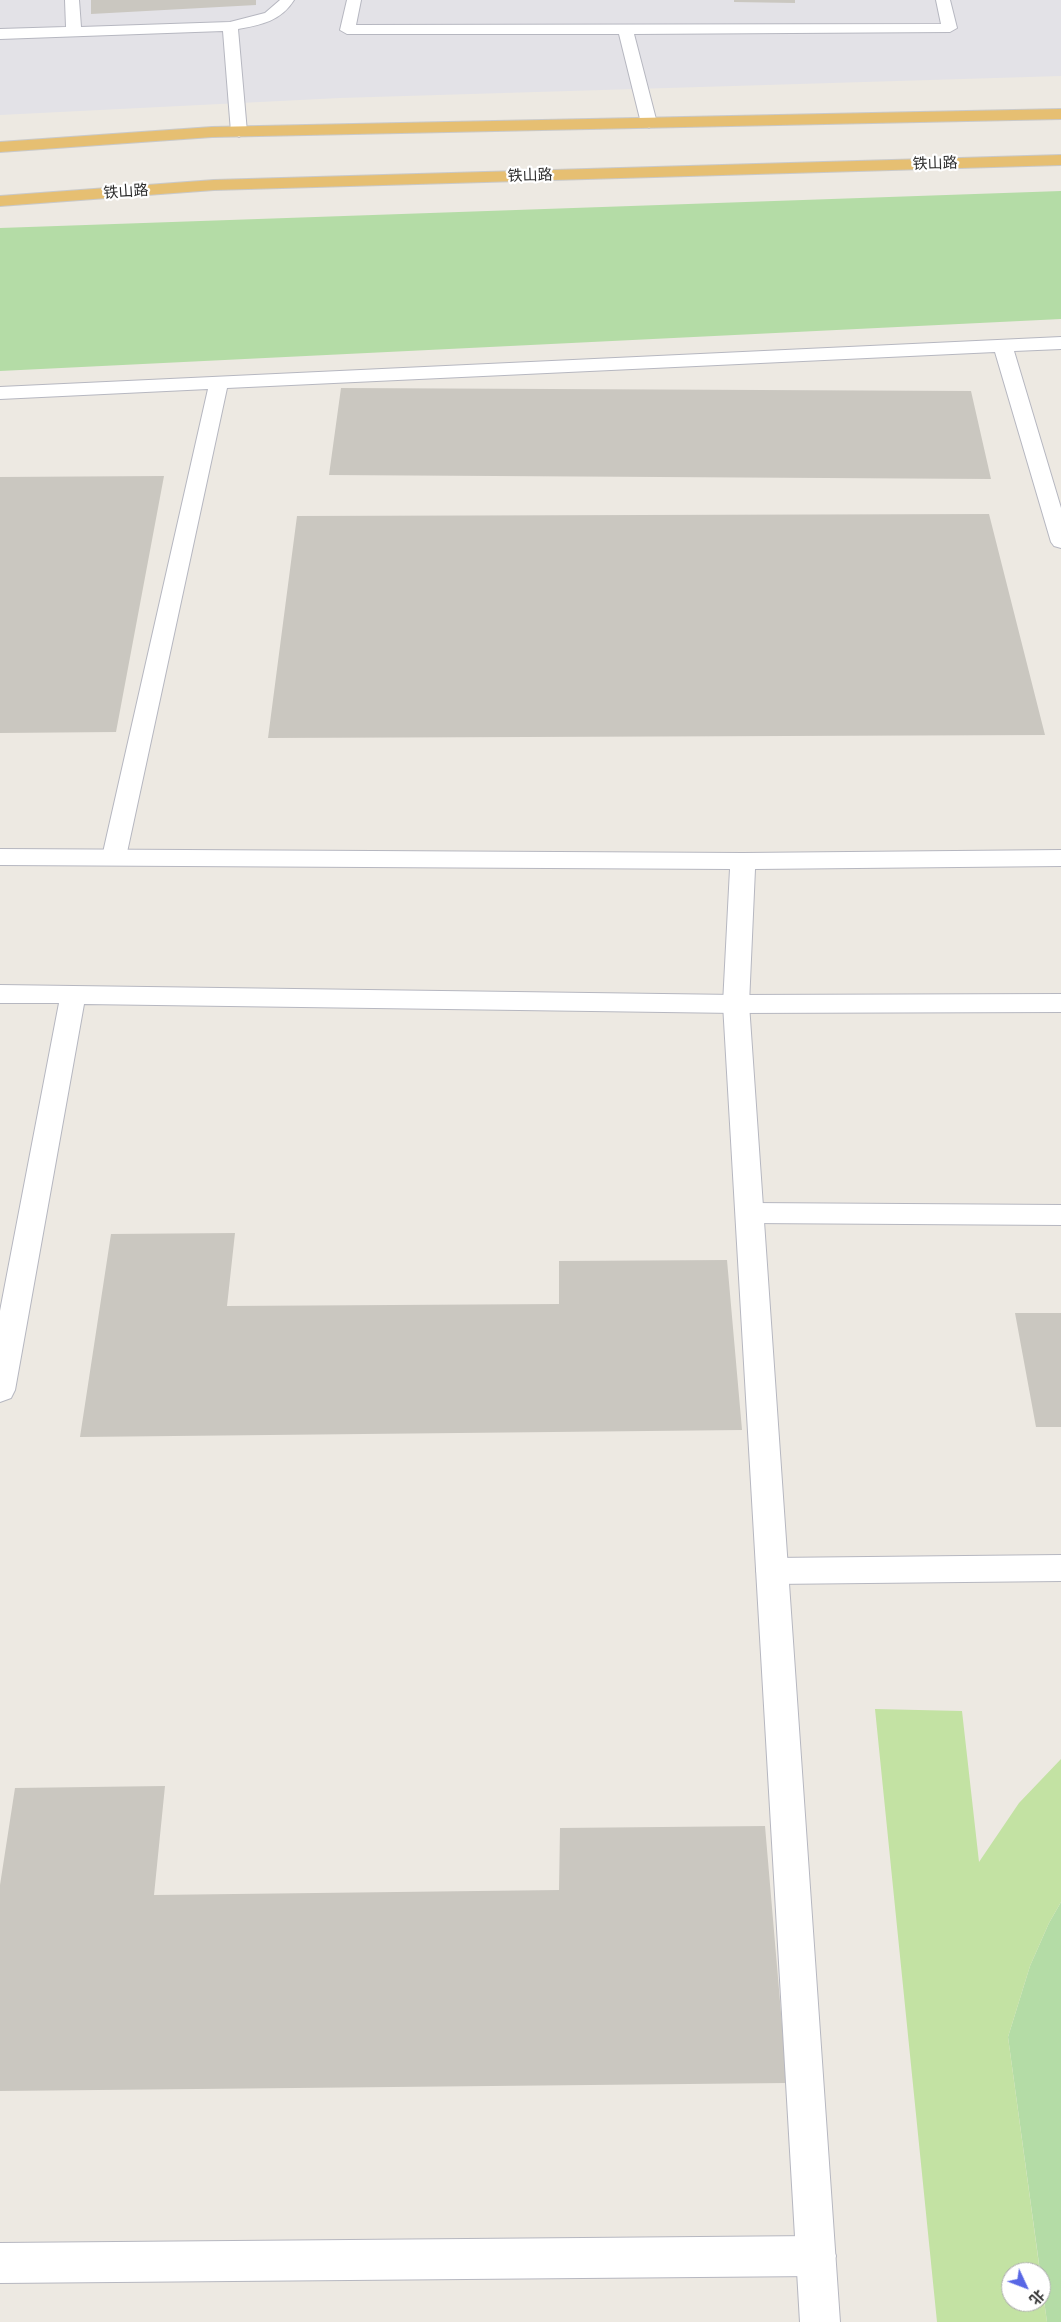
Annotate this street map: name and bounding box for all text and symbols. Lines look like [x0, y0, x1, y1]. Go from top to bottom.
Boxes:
street label: 铁山路 [912, 154, 958, 174]
street label: 铁山路 [507, 166, 553, 186]
street label: 铁山路 [103, 181, 149, 203]
north arrow [1001, 2262, 1051, 2312]
text: 北 [1026, 2286, 1048, 2308]

